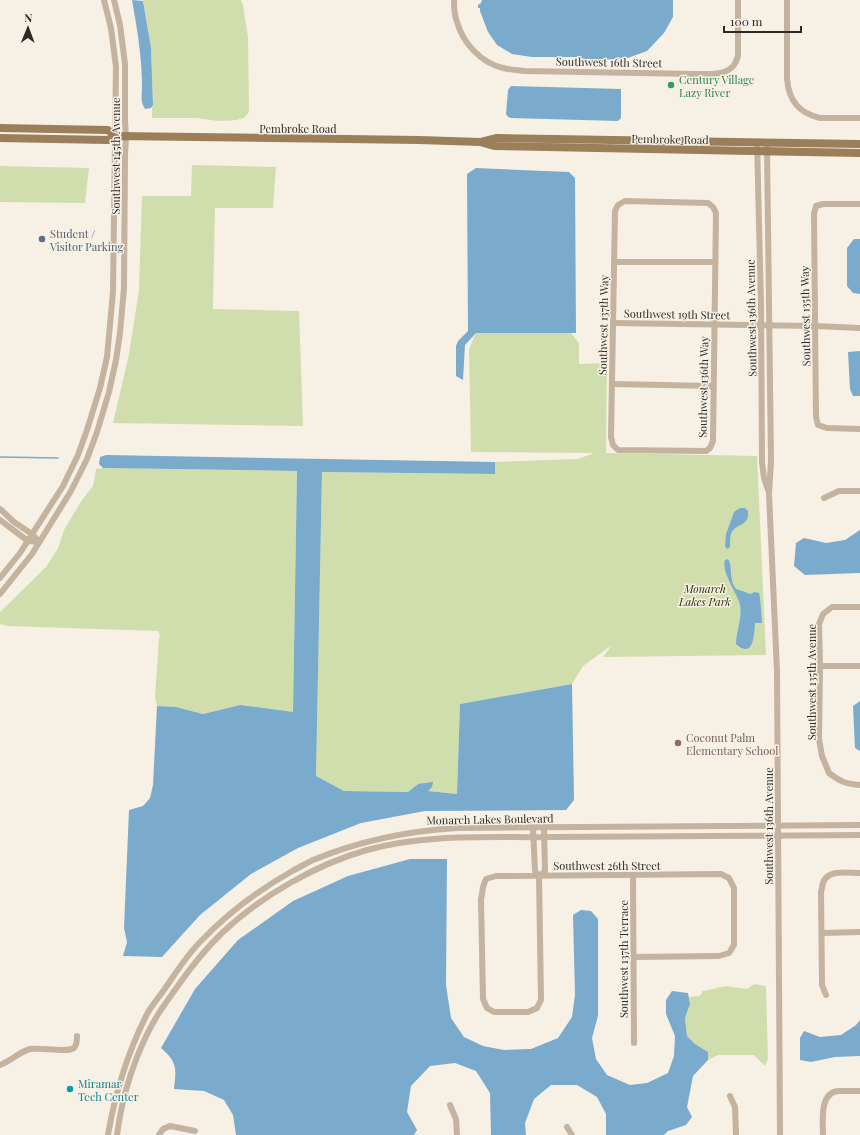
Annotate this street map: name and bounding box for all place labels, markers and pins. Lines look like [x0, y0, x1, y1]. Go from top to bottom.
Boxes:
place label: Century Village Lazy River [679, 72, 755, 100]
marker: Century Village Lazy River [666, 80, 676, 90]
place label: Student / Visitor Parking [49, 226, 124, 254]
marker: Student / Visitor Parking [37, 234, 47, 244]
place label: Coconut Palm Elementary School [686, 730, 778, 758]
marker: Coconut Palm Elementary School [673, 738, 683, 748]
place label: Miramar Tech Center [78, 1076, 139, 1104]
marker: Miramar Tech Center [65, 1084, 75, 1094]

